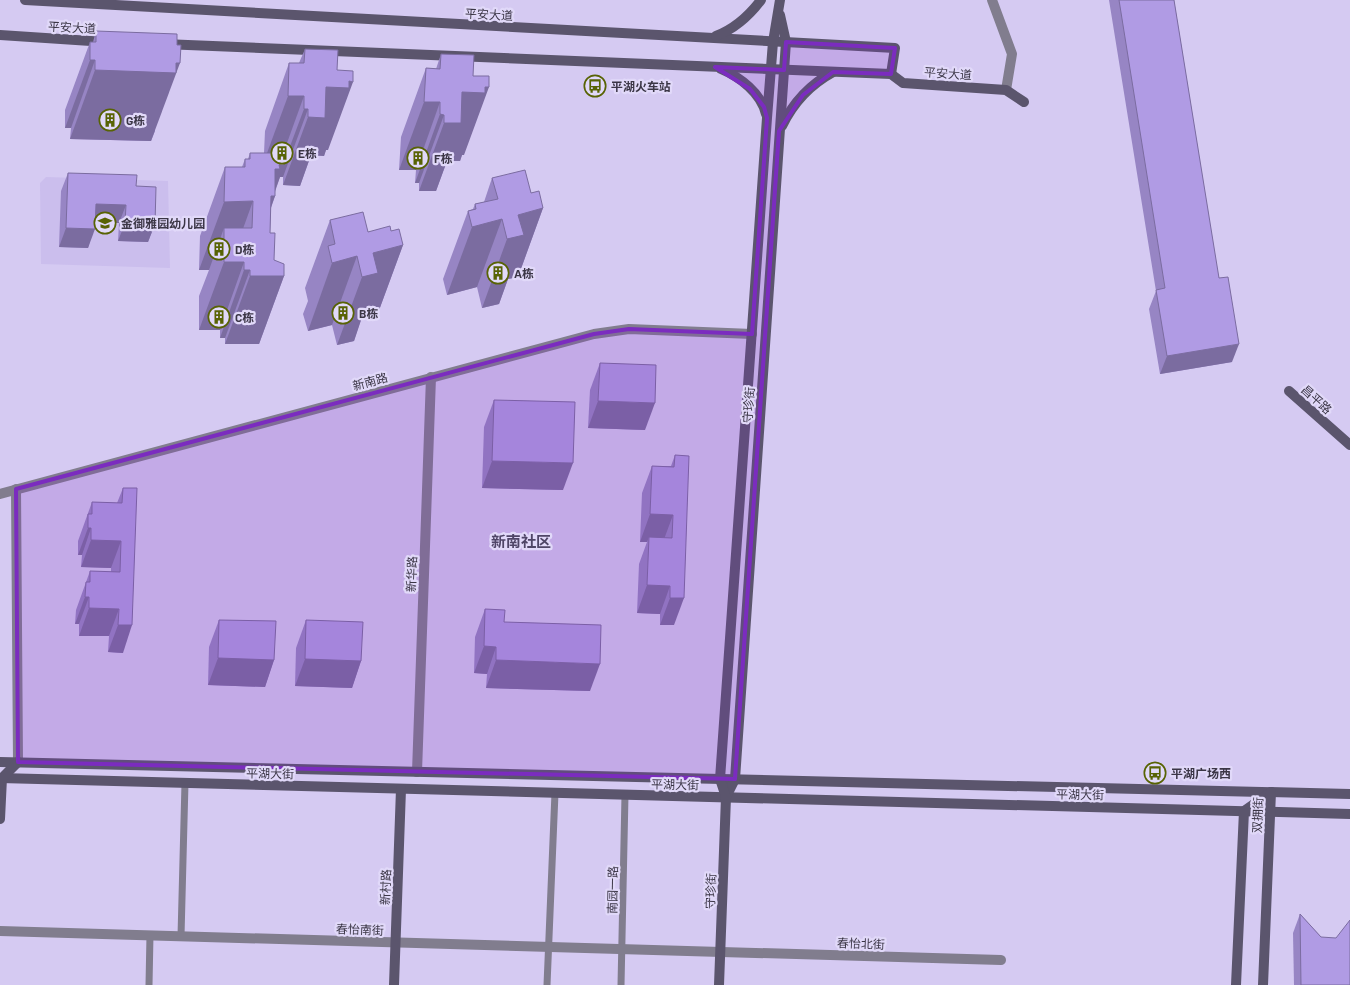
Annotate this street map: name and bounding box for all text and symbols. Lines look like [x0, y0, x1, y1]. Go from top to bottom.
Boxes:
street label: 平安大道 [465, 6, 513, 22]
street label: 平安大道 [48, 19, 96, 35]
street label: 平安大道 [924, 64, 972, 82]
bus stop icon: 平湖火车站 [583, 74, 607, 98]
place label: 平湖火车站 [611, 79, 671, 93]
building icon: G栋 [98, 108, 122, 132]
place label: G栋 [126, 113, 145, 127]
building icon: E栋 [270, 141, 294, 165]
place label: E栋 [298, 146, 317, 160]
building icon: F栋 [406, 146, 430, 170]
place label: F栋 [434, 151, 453, 165]
school or university icon: 金御雅园幼儿园 [93, 211, 117, 235]
place label: 金御雅园幼儿园 [121, 216, 205, 230]
building icon: D栋 [207, 237, 231, 261]
place label: D栋 [235, 242, 254, 256]
building icon: A栋 [486, 261, 510, 285]
place label: A栋 [514, 266, 534, 280]
building icon: B栋 [331, 301, 355, 325]
building icon: C栋 [207, 305, 231, 329]
place label: B栋 [359, 306, 378, 320]
place label: C栋 [235, 310, 254, 324]
street label: 新南路 [351, 370, 389, 392]
street label: 昌平路 [1299, 382, 1335, 416]
street label: 守珍街 [740, 387, 756, 423]
district label: 新南社区 [491, 532, 551, 550]
street label: 新华路 [403, 556, 419, 592]
bus stop icon: 平湖广场西 [1143, 761, 1167, 785]
street label: 平湖大街 [246, 766, 294, 780]
place label: 平湖广场西 [1171, 766, 1231, 780]
street label: 平湖大街 [651, 777, 699, 791]
street label: 平湖大街 [1056, 787, 1104, 801]
street label: 双拥街 [1249, 797, 1265, 833]
street label: 南园一路 [605, 866, 619, 914]
street label: 新村路 [377, 869, 393, 905]
street label: 守珍街 [702, 873, 718, 909]
street label: 春怡南街 [336, 921, 384, 937]
street label: 春怡北街 [837, 935, 885, 951]

